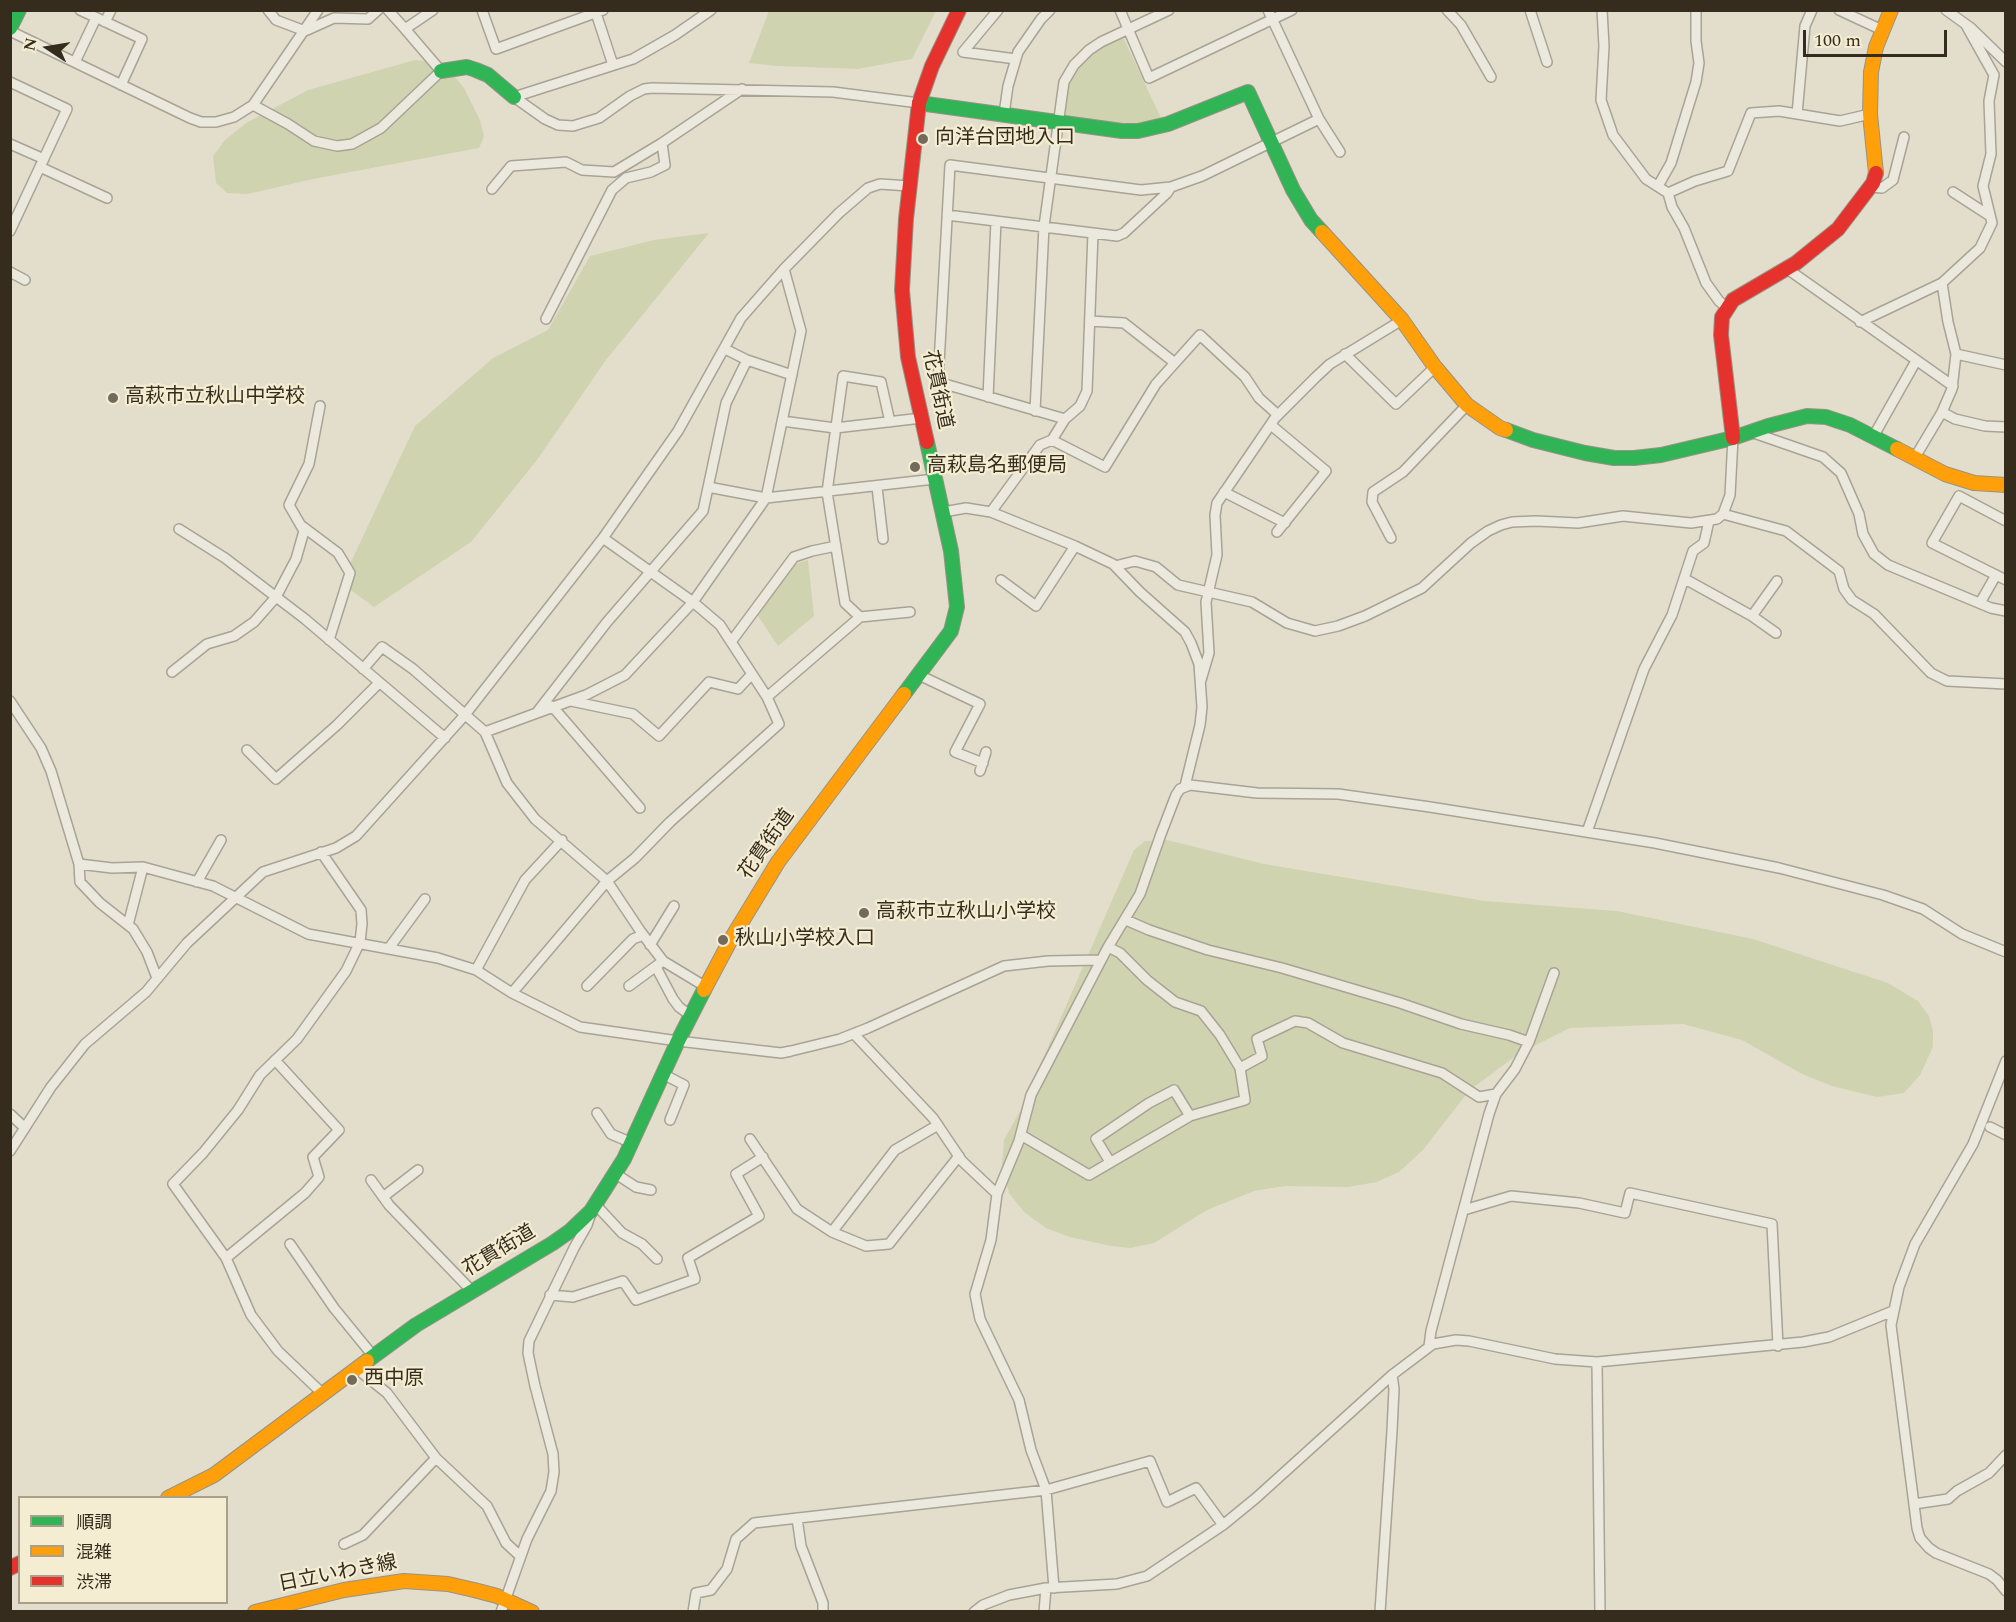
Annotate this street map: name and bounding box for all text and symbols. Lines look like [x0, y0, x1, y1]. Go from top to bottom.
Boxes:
north arrow [18, 18, 78, 78]
scale bar [1806, 18, 1950, 56]
text: 100 m [1814, 27, 1861, 54]
text: N [17, 35, 43, 53]
place label: 向洋台団地入口 [935, 127, 1075, 151]
marker: 向洋台団地入口 [916, 132, 930, 146]
street label: 花貫街道 [916, 348, 956, 432]
place label: 高萩市立秋山中学校 [125, 386, 305, 410]
marker: 高萩市立秋山中学校 [106, 391, 120, 405]
place label: 高萩島名郵便局 [927, 455, 1067, 479]
marker: 高萩島名郵便局 [908, 460, 922, 474]
street label: 花貫街道 [735, 805, 801, 885]
place label: 高萩市立秋山小学校 [876, 901, 1056, 925]
marker: 高萩市立秋山小学校 [857, 906, 871, 920]
place label: 秋山小学校入口 [735, 928, 875, 952]
marker: 秋山小学校入口 [716, 933, 730, 947]
street label: 花貫街道 [460, 1221, 540, 1283]
place label: 西中原 [364, 1368, 424, 1392]
marker: 西中原 [345, 1373, 359, 1387]
legend [18, 1496, 228, 1604]
text: 順調 [76, 1509, 112, 1536]
text: 混雑 [76, 1539, 112, 1566]
street label: 日立いわき線 [277, 1552, 399, 1598]
text: 渋滞 [76, 1569, 112, 1596]

